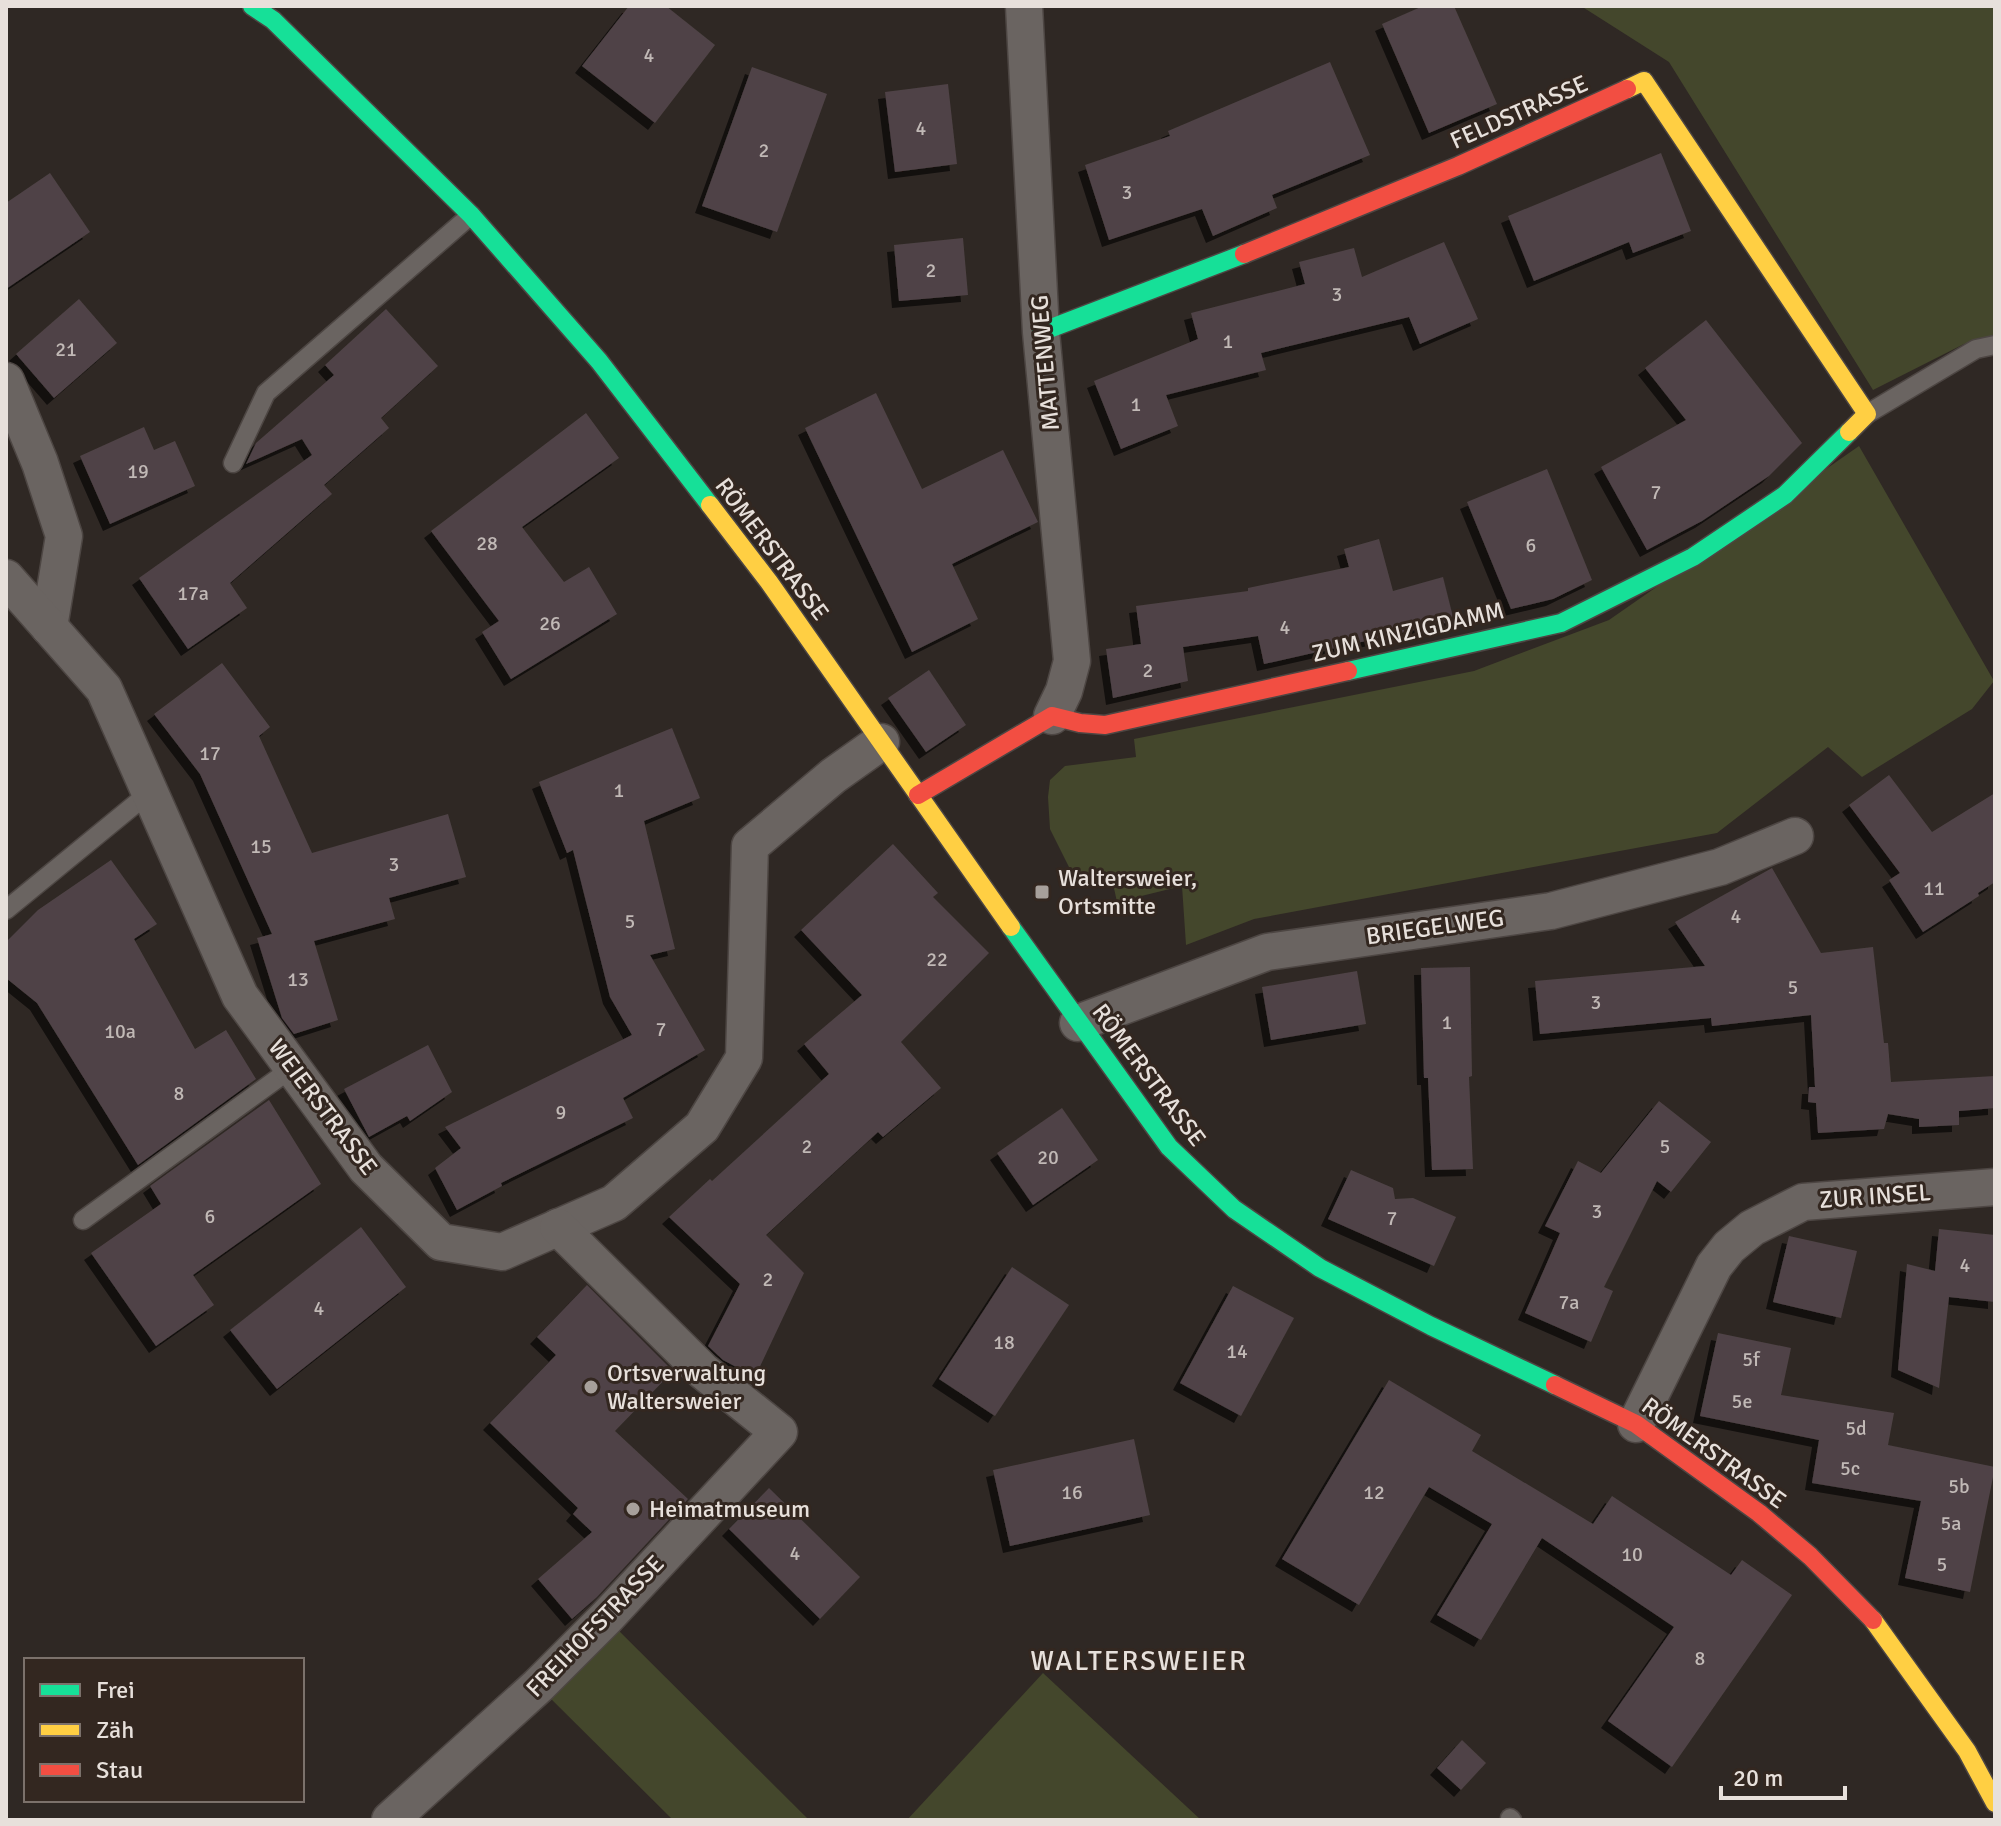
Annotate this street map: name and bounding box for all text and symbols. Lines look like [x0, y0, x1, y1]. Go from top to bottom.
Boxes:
house number: 4 [644, 43, 655, 68]
street label: FELDSTRASSE [1445, 68, 1593, 156]
house number: 4 [916, 116, 927, 141]
house number: 2 [759, 138, 769, 163]
house number: 3 [1122, 180, 1132, 205]
house number: 2 [926, 258, 936, 283]
house number: 3 [1332, 282, 1342, 307]
street label: MATTENWEG [1024, 294, 1066, 432]
house number: 1 [1223, 329, 1233, 354]
house number: 21 [55, 337, 77, 362]
house number: 1 [1131, 392, 1141, 417]
house number: 19 [127, 459, 149, 484]
street label: RÖMERSTRASSE [709, 472, 835, 626]
house number: 7 [1651, 480, 1661, 505]
house number: 28 [476, 531, 498, 556]
house number: 6 [1526, 533, 1536, 558]
house number: 17a [177, 581, 209, 606]
street label: ZUM KINZIGDAMM [1309, 595, 1507, 669]
house number: 26 [539, 611, 561, 636]
house number: 4 [1280, 615, 1291, 640]
house number: 2 [1143, 658, 1153, 683]
house number: 17 [199, 741, 221, 766]
house number: 1 [614, 778, 624, 803]
house number: 15 [250, 834, 272, 859]
house number: 3 [389, 852, 399, 877]
place label: Waltersweier, Ortsmitte [1058, 863, 1197, 921]
house number: 11 [1923, 876, 1945, 901]
marker: Waltersweier, Ortsmitte [1033, 883, 1051, 901]
street label: BRIEGELWEG [1364, 902, 1506, 952]
house number: 4 [1731, 904, 1742, 929]
house number: 5 [625, 909, 635, 934]
house number: 22 [926, 947, 948, 972]
house number: 13 [287, 967, 309, 992]
house number: 5 [1788, 975, 1798, 1000]
house number: 3 [1591, 990, 1601, 1015]
street label: RÖMERSTRASSE [1086, 998, 1212, 1152]
house number: 1 [1442, 1010, 1452, 1035]
house number: 7 [656, 1017, 666, 1042]
house number: 10a [104, 1019, 136, 1044]
street label: WEIERSTRASSE [262, 1033, 384, 1181]
house number: 8 [174, 1081, 184, 1106]
house number: 9 [556, 1100, 566, 1125]
house number: 2 [802, 1134, 812, 1159]
house number: 5 [1660, 1134, 1670, 1159]
house number: 20 [1037, 1145, 1059, 1170]
street label: ZUR INSEL [1818, 1177, 1932, 1215]
house number: 3 [1592, 1199, 1602, 1224]
house number: 6 [205, 1204, 215, 1229]
house number: 7 [1387, 1206, 1397, 1231]
house number: 4 [1960, 1253, 1971, 1278]
house number: 2 [763, 1267, 773, 1292]
house number: 7a [1559, 1290, 1579, 1315]
house number: 4 [314, 1296, 325, 1321]
house number: 18 [993, 1330, 1015, 1355]
house number: 14 [1226, 1339, 1248, 1364]
house number: 5f [1742, 1347, 1761, 1372]
place label: Ortsverwaltung Waltersweier [607, 1358, 766, 1416]
marker: Ortsverwaltung Waltersweier [582, 1378, 600, 1396]
house number: 5e [1732, 1389, 1752, 1414]
street label: RÖMERSTRASSE [1636, 1391, 1792, 1515]
house number: 5d [1845, 1416, 1867, 1441]
house number: 5c [1840, 1456, 1860, 1481]
house number: 5b [1948, 1474, 1970, 1499]
house number: 16 [1061, 1480, 1083, 1505]
house number: 12 [1363, 1480, 1385, 1505]
place label: Heimatmuseum [649, 1494, 810, 1524]
marker: Heimatmuseum [624, 1500, 642, 1518]
house number: 5a [1941, 1511, 1961, 1536]
house number: 4 [790, 1541, 801, 1566]
house number: 10 [1621, 1542, 1643, 1567]
street label: FREIHOFSTRASSE [520, 1549, 670, 1703]
house number: 5 [1937, 1552, 1947, 1577]
district label: WALTERSWEIER [1030, 1644, 1248, 1678]
house number: 8 [1695, 1646, 1705, 1671]
legend [24, 1658, 304, 1802]
text: Frei [96, 1675, 135, 1705]
text: Zäh [96, 1715, 134, 1745]
scale bar [1721, 1750, 1845, 1800]
text: Stau [96, 1755, 143, 1785]
text: 20 m [1733, 1763, 1783, 1793]

